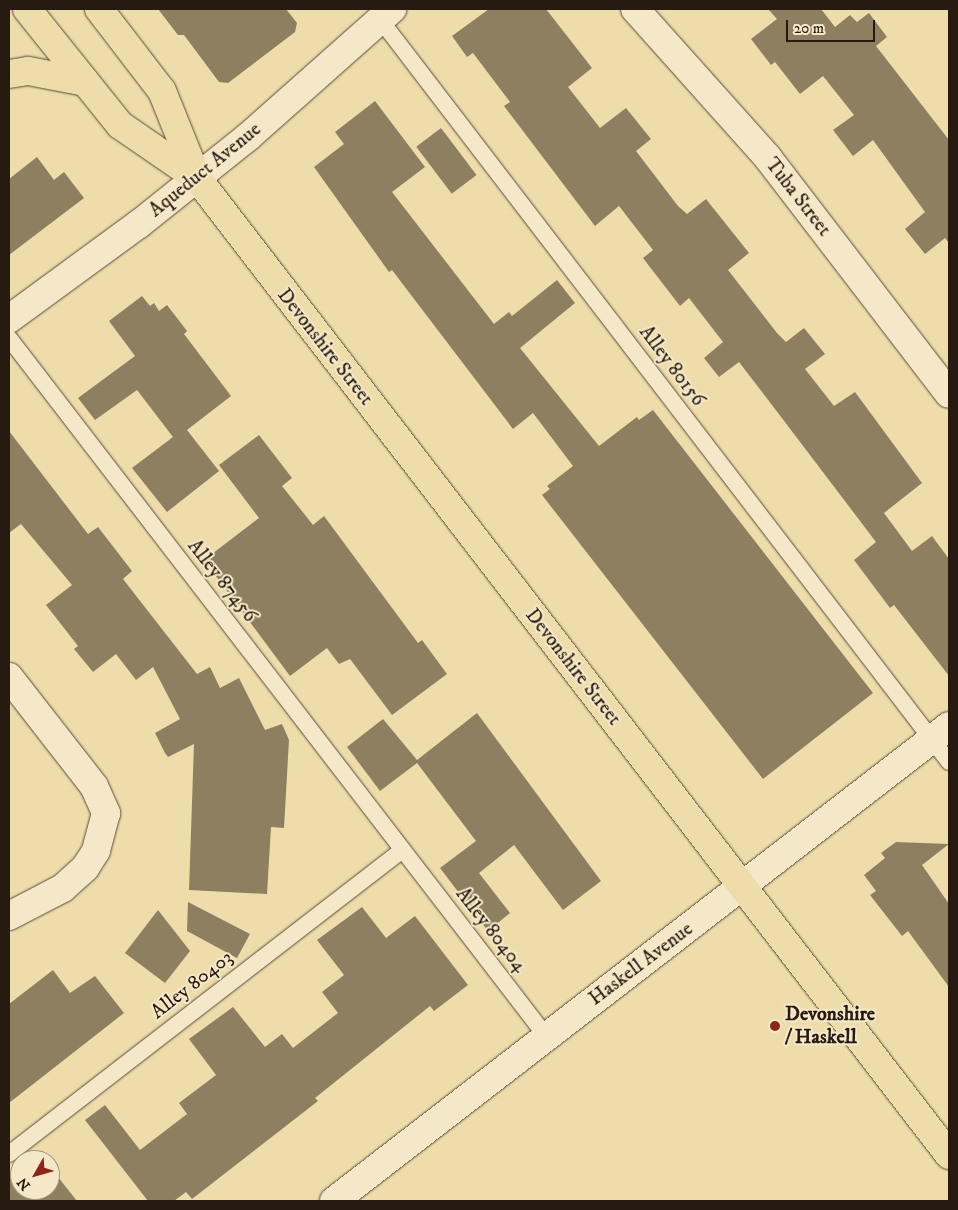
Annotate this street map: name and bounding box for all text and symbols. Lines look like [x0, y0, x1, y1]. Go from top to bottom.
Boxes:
scale bar [788, 10, 877, 42]
text: 20 m [794, 19, 824, 38]
street label: Aqueduct Avenue [144, 118, 266, 222]
street label: Tuba Street [760, 153, 836, 241]
street label: Devonshire Street [272, 284, 378, 410]
street label: Alley 80156 [634, 321, 710, 411]
street label: Alley 87456 [182, 535, 262, 627]
street label: Devonshire Street [520, 604, 626, 730]
street label: Alley 80404 [450, 883, 532, 977]
street label: Haskell Avenue [584, 917, 698, 1011]
street label: Alley 80403 [146, 946, 238, 1024]
place label: Devonshire / Haskell [785, 1002, 875, 1049]
marker: Devonshire / Haskell [769, 1020, 781, 1032]
north arrow [10, 1150, 60, 1200]
text: N [13, 1174, 35, 1194]

